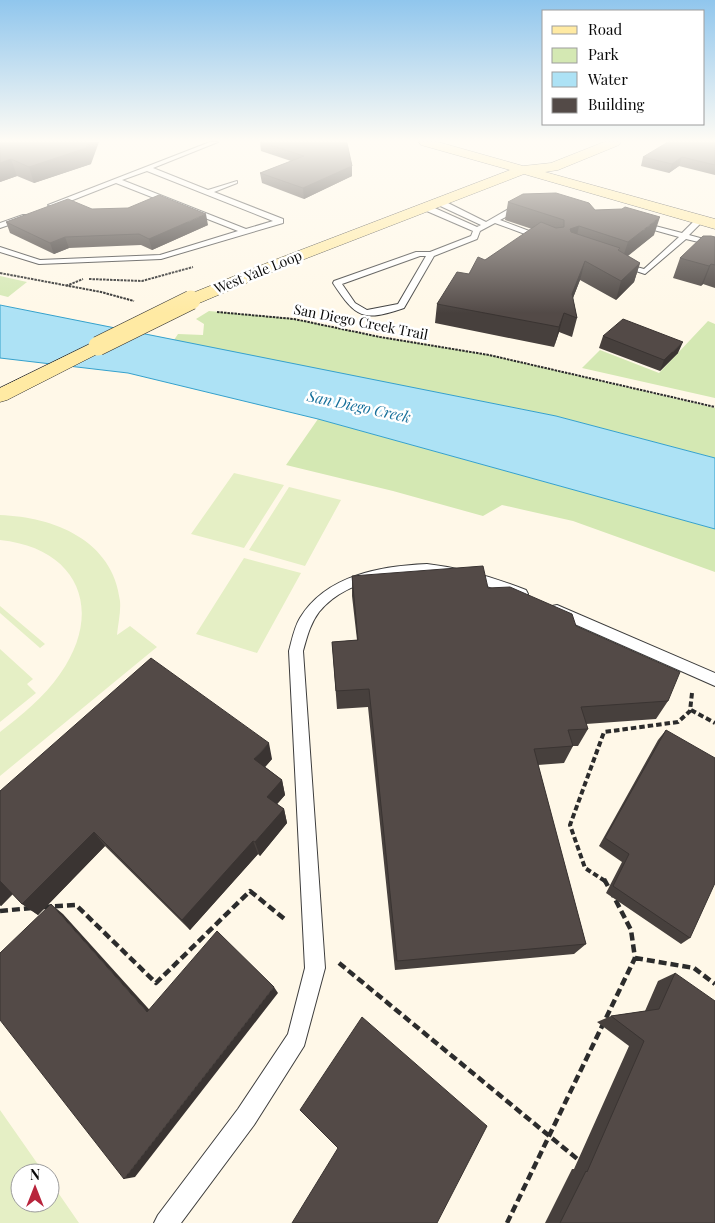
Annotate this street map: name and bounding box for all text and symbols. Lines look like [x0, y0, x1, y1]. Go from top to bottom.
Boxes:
legend [542, 10, 705, 125]
text: Road [588, 19, 622, 39]
text: Park [588, 44, 620, 64]
text: Water [587, 69, 628, 89]
text: Building [588, 94, 645, 114]
street label: West Yale Loop [210, 245, 305, 298]
street label: San Diego Creek Trail [292, 299, 430, 344]
water label: San Diego Creek [305, 385, 413, 427]
north arrow [10, 1163, 60, 1213]
text: N [30, 1165, 40, 1184]

